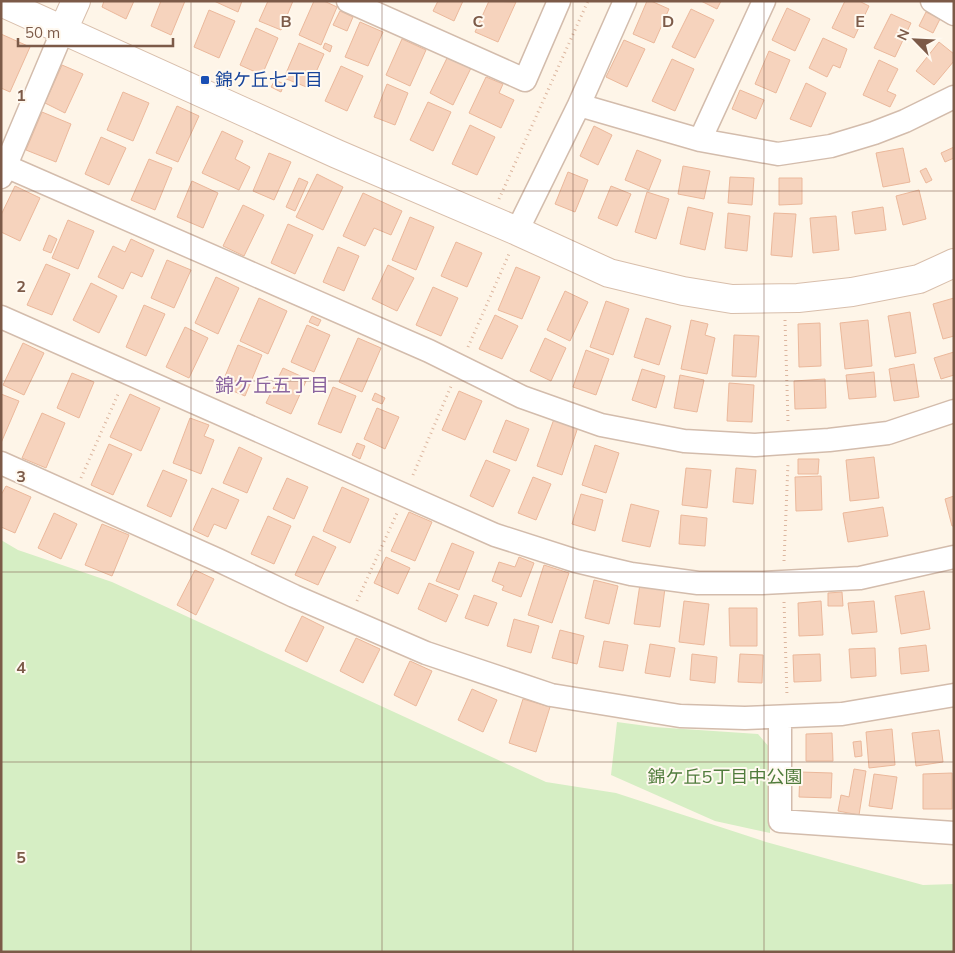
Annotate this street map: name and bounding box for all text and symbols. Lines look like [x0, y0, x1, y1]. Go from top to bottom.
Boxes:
text: B [280, 11, 292, 31]
text: C [473, 11, 484, 31]
text: D [662, 11, 674, 31]
text: E [855, 11, 865, 31]
scale bar [18, 15, 172, 47]
north arrow [890, 15, 940, 65]
text: 50 m [25, 23, 60, 42]
text: N [893, 26, 913, 43]
place label: 錦ケ丘七丁目 [215, 68, 323, 91]
marker: 錦ケ丘七丁目 [199, 74, 211, 86]
text: 1 [16, 85, 26, 105]
text: 2 [16, 276, 26, 296]
district label: 錦ケ丘五丁目 [215, 373, 329, 397]
text: 3 [16, 466, 26, 486]
text: 4 [16, 657, 26, 677]
park label: 錦ケ丘5丁目中公園 [648, 765, 802, 788]
text: 5 [16, 847, 26, 867]

